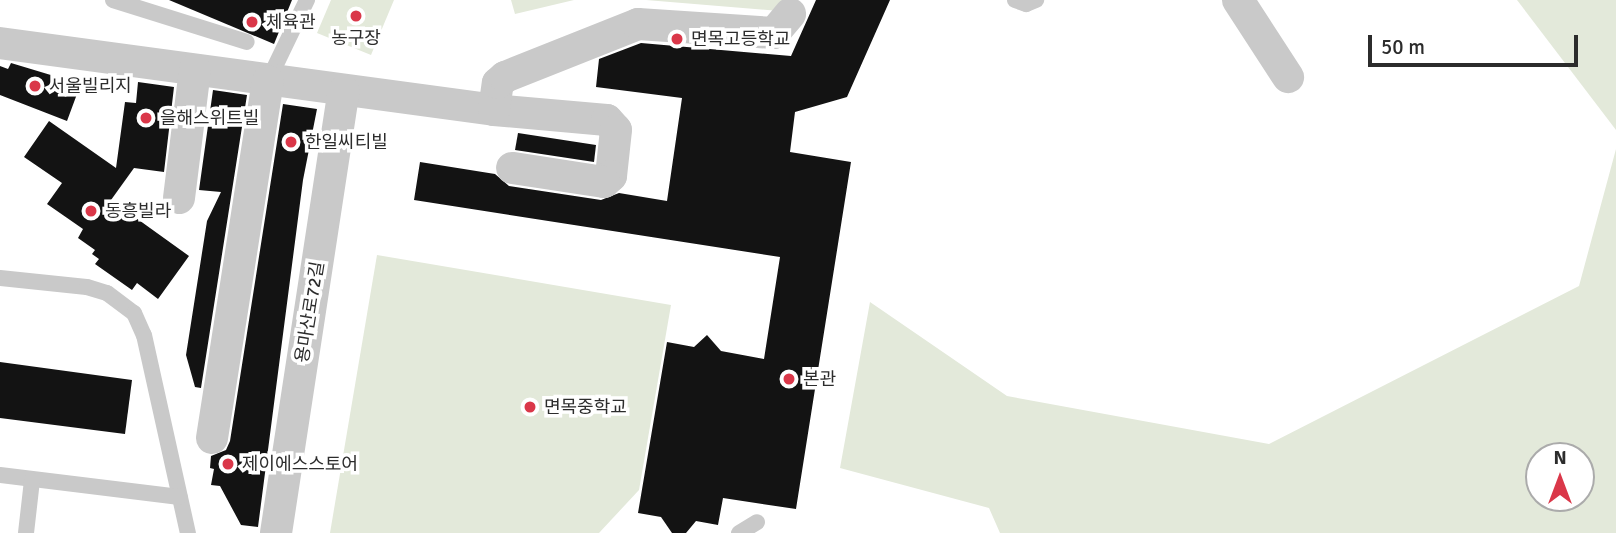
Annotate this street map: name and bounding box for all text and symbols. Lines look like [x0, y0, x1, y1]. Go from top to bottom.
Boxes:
marker: 농구장 [348, 8, 364, 24]
place label: 체육관 [266, 11, 316, 33]
marker: 체육관 [244, 14, 260, 30]
scale bar [1371, 21, 1581, 65]
place label: 농구장 [331, 27, 381, 49]
place label: 면목고등학교 [691, 28, 790, 50]
marker: 면목고등학교 [669, 31, 685, 47]
text: 50 m [1381, 34, 1425, 60]
place label: 서울빌리지 [49, 75, 132, 97]
marker: 서울빌리지 [27, 78, 43, 94]
place label: 을해스위트빌 [160, 107, 259, 129]
marker: 을해스위트빌 [138, 110, 154, 126]
place label: 한일씨티빌 [305, 131, 388, 153]
marker: 한일씨티빌 [283, 134, 299, 150]
place label: 동흥빌라 [105, 200, 171, 222]
marker: 동흥빌라 [83, 203, 99, 219]
street label: 용마산로72길 [291, 260, 329, 364]
place label: 본관 [803, 368, 836, 390]
marker: 본관 [781, 371, 797, 387]
place label: 면목중학교 [544, 396, 627, 418]
marker: 면목중학교 [522, 399, 538, 415]
north arrow [1525, 442, 1595, 512]
text: N [1553, 446, 1567, 470]
place label: 제이에스스토어 [242, 453, 358, 475]
marker: 제이에스스토어 [220, 456, 236, 472]

